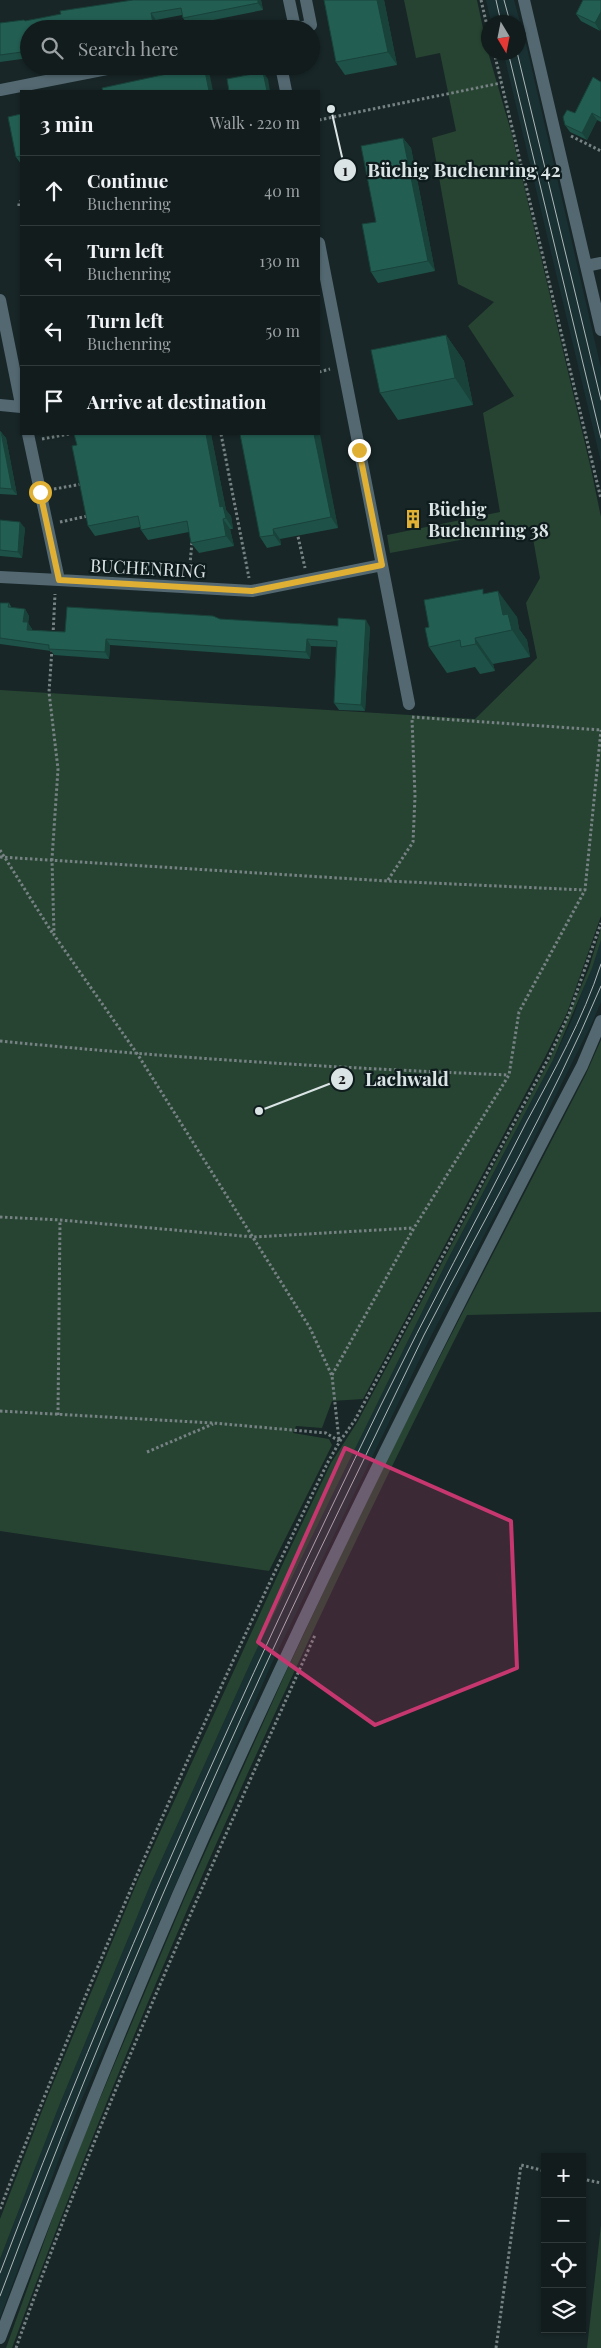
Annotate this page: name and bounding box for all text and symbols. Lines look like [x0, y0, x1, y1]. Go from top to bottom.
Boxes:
north arrow [481, 15, 526, 60]
search box [20, 20, 320, 75]
icon: search [38, 34, 66, 62]
text: Search here [78, 35, 178, 61]
text: 3 min [40, 109, 94, 137]
text: Walk · 220 m [210, 112, 300, 133]
callout: Büchig Buchenring 42 [332, 153, 571, 187]
text: Büchig Buchenring 42 [367, 156, 561, 182]
text: 1 [342, 160, 348, 180]
text: Continue [87, 167, 168, 193]
icon: ahead [40, 177, 68, 205]
text: 40 m [264, 180, 300, 201]
text: Buchenring [87, 193, 171, 214]
text: Turn left [87, 237, 164, 263]
icon: left [40, 247, 68, 275]
text: 130 m [259, 250, 300, 271]
text: Buchenring [87, 263, 171, 284]
text: Turn left [87, 307, 164, 333]
icon: left [40, 317, 68, 345]
text: 50 m [266, 320, 300, 341]
text: Buchenring [87, 333, 171, 354]
icon: arrive [40, 387, 68, 415]
text: Arrive at destination [87, 388, 267, 414]
route end [348, 439, 371, 462]
route start [29, 481, 52, 504]
place label: Büchig Buchenring 38 [428, 497, 549, 542]
building icon: Büchig Buchenring 38 [402, 508, 424, 530]
street label: BUCHENRING [89, 553, 207, 583]
callout: Lachwald [330, 1062, 459, 1096]
text: Lachwald [365, 1065, 450, 1091]
text: 2 [338, 1068, 346, 1088]
map controls [541, 2153, 586, 2333]
button: + [541, 2153, 586, 2198]
button: − [541, 2198, 586, 2243]
button: locate [541, 2243, 586, 2288]
button: layers [541, 2288, 586, 2333]

